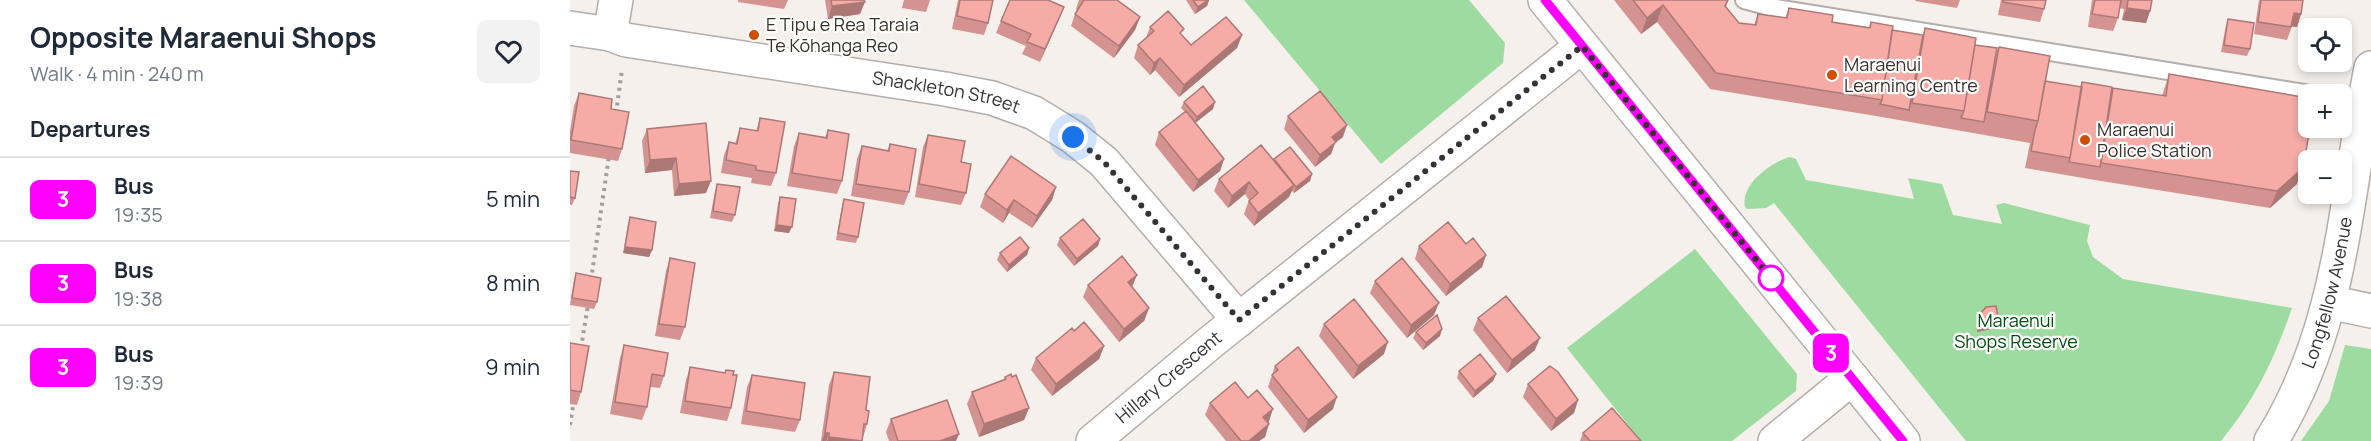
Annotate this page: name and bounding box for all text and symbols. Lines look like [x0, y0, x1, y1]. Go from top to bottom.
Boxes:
place label: E Tipu e Rea Taraia Te Kōhanga Reo [766, 12, 919, 57]
text: Opposite Maraenui Shops [30, 18, 377, 56]
map controls [2298, 18, 2352, 204]
button: locate [2298, 18, 2352, 72]
button: heart [477, 20, 540, 83]
marker: E Tipu e Rea Taraia Te Kōhanga Reo [747, 28, 761, 42]
place label: Maraenui Learning Centre [1844, 52, 1978, 97]
text: Walk · 4 min · 240 m [30, 60, 204, 87]
street label: Shackleton Street [871, 65, 1024, 118]
marker: Maraenui Learning Centre [1825, 68, 1839, 82]
button: + [2298, 84, 2352, 138]
text: Departures [30, 114, 150, 144]
place label: Maraenui Police Station [2097, 117, 2212, 162]
your location [1058, 122, 1088, 152]
marker: Maraenui Police Station [2078, 133, 2092, 147]
button: − [2298, 150, 2352, 204]
text: Bus [114, 171, 154, 201]
text: 5 min [486, 184, 540, 214]
text: 3 [57, 185, 69, 213]
text: 19:35 [114, 201, 163, 228]
street label: Longfellow Avenue [2296, 215, 2357, 371]
text: Bus [114, 255, 154, 285]
unlabelled marker [1758, 265, 1784, 291]
text: 8 min [486, 268, 540, 298]
text: 3 [57, 269, 69, 297]
text: 19:38 [114, 285, 163, 312]
park label: Maraenui Shops Reserve [1954, 308, 2078, 353]
street label: Hillary Crescent [1110, 325, 1226, 428]
line badge: 3 [1812, 334, 1850, 372]
text: Bus [114, 339, 154, 369]
text: 3 [1825, 339, 1837, 367]
text: 9 min [485, 352, 540, 382]
text: 3 [57, 353, 69, 381]
text: 19:39 [114, 369, 164, 396]

